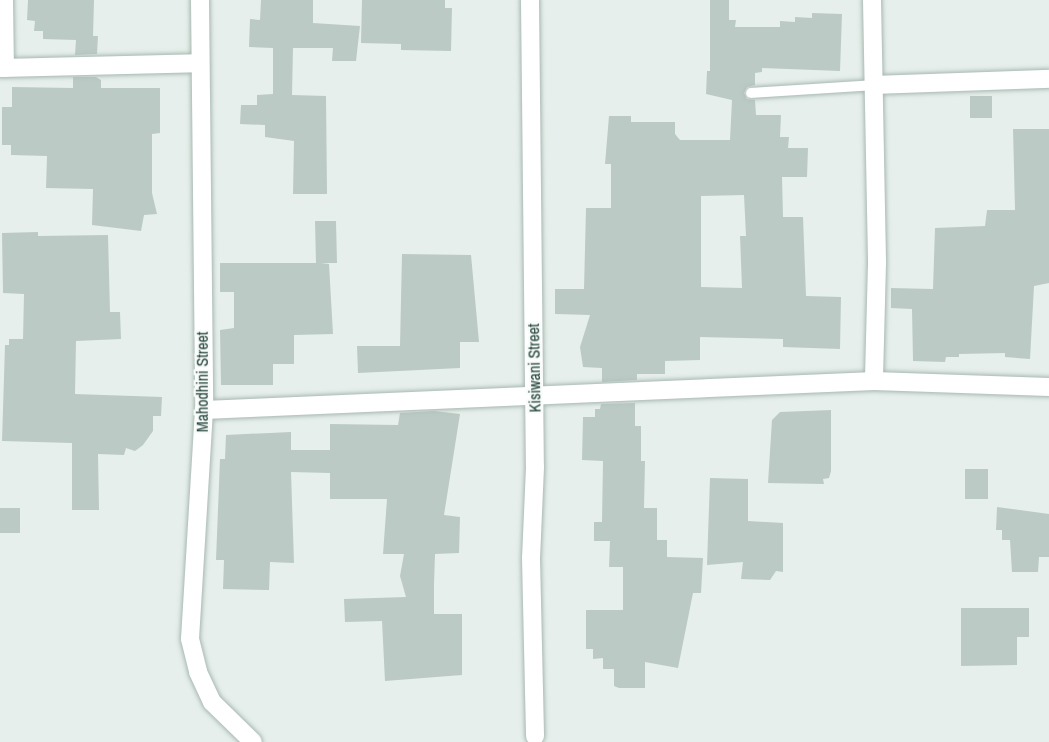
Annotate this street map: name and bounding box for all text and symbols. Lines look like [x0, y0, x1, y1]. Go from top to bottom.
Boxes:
street label: Kisiwani Street [524, 323, 544, 413]
street label: Mahodhini Street [192, 332, 212, 432]

